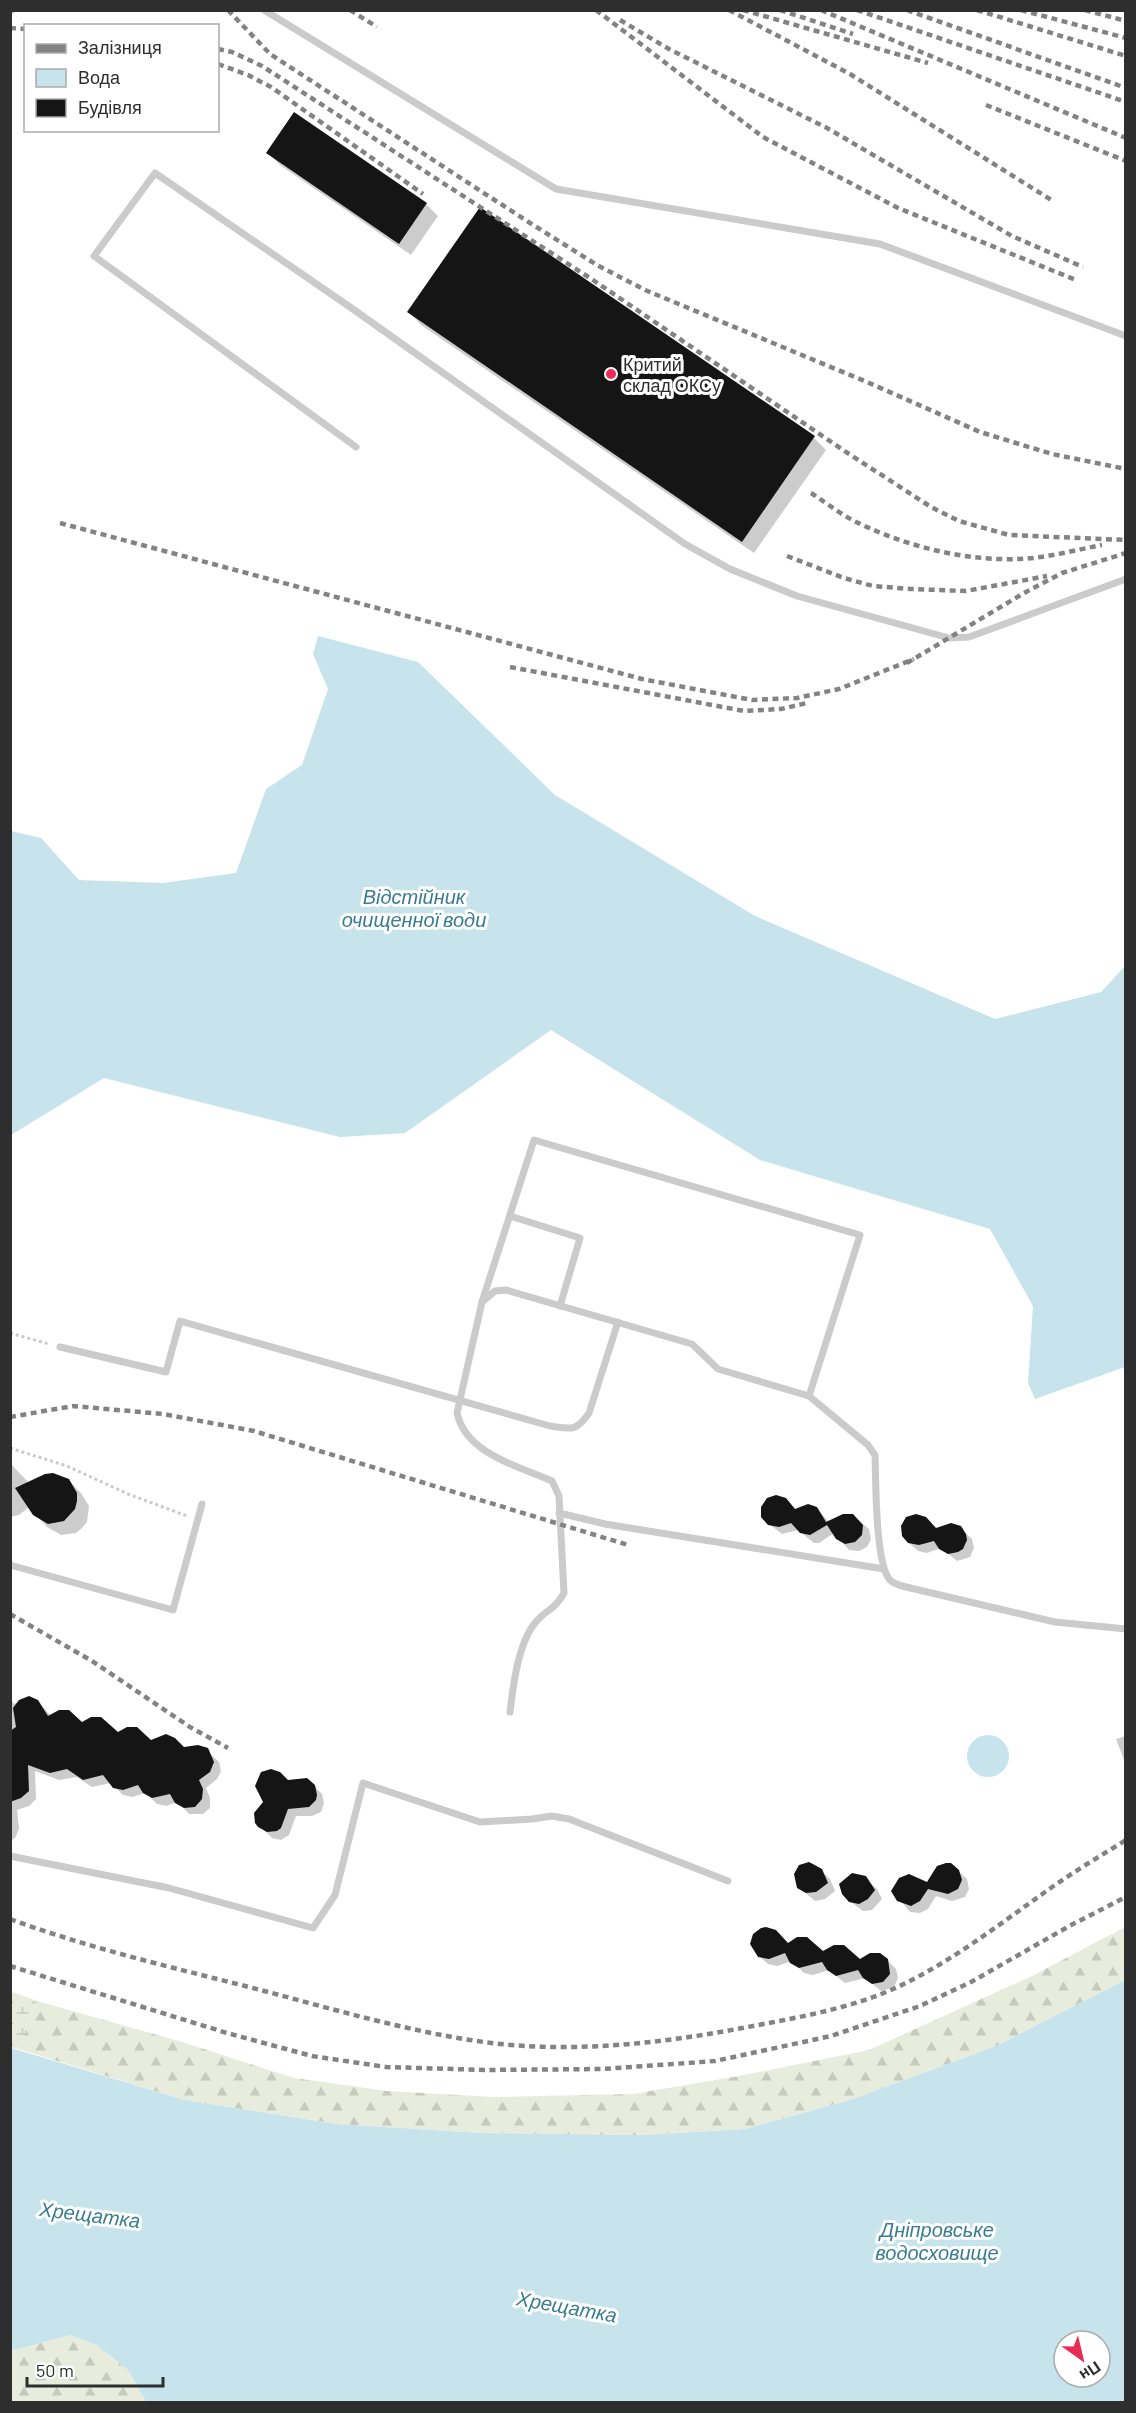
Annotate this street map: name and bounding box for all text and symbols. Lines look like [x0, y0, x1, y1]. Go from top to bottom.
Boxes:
legend [24, 24, 219, 132]
text: Залізниця [78, 36, 162, 58]
text: Вода [78, 66, 121, 88]
text: Будівля [78, 96, 142, 118]
place label: Критий склад ОКСу [623, 353, 721, 396]
marker: Критий склад ОКСу [604, 367, 618, 381]
water label: Відстійник очищенної води [342, 884, 486, 931]
water label: Хрещатка [37, 2196, 142, 2232]
water label: Дніпровське водосховище [875, 2217, 999, 2264]
water label: Хрещатка [514, 2285, 619, 2327]
north arrow [1052, 2329, 1112, 2389]
scale bar [27, 2350, 164, 2388]
text: Пн [1077, 2358, 1105, 2386]
text: 50 m [36, 2359, 74, 2381]

